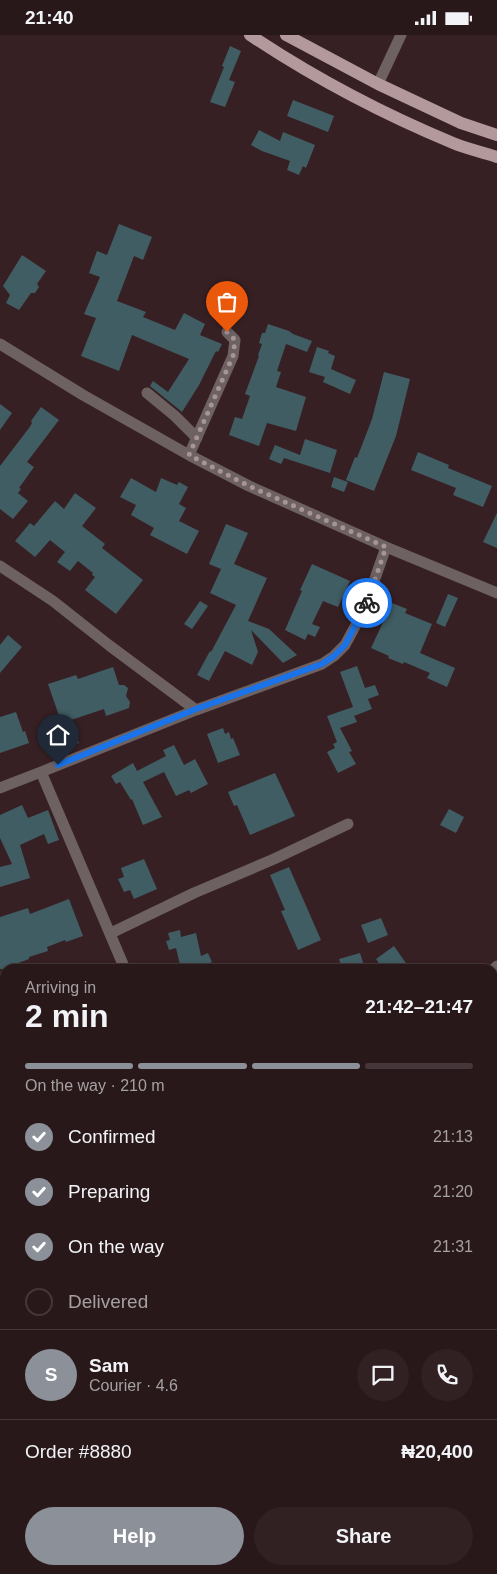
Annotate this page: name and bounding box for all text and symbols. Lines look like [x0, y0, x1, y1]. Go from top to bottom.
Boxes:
text: 21:40 [25, 7, 74, 28]
pin [206, 281, 248, 332]
icon: bag [213, 288, 241, 316]
courier [342, 578, 392, 628]
icon: bike [353, 589, 381, 617]
pin [37, 714, 79, 765]
icon: home [44, 721, 72, 749]
text: Arriving in [25, 979, 96, 996]
text: 21:42–21:47 [365, 996, 473, 1017]
text: 2 min [25, 998, 109, 1034]
text: On the way · 210 m [25, 1077, 165, 1094]
icon: check [25, 1123, 53, 1151]
text: Confirmed [68, 1126, 156, 1147]
text: 21:13 [433, 1128, 473, 1145]
icon: check [25, 1178, 53, 1206]
text: Preparing [68, 1181, 150, 1202]
text: 21:20 [433, 1183, 473, 1200]
icon: check [25, 1233, 53, 1261]
text: On the way [68, 1236, 164, 1257]
text: 21:31 [433, 1238, 473, 1255]
text: Delivered [68, 1291, 148, 1312]
button: chat [357, 1349, 409, 1401]
button: phone [421, 1349, 473, 1401]
text: Sam [89, 1355, 129, 1376]
text: S [45, 1364, 57, 1385]
text: Courier · 4.6 [89, 1377, 178, 1394]
text: Order #8880 [25, 1441, 132, 1462]
text: ₦20,400 [401, 1441, 473, 1462]
button: Help [25, 1507, 244, 1565]
button: Share [254, 1507, 473, 1565]

